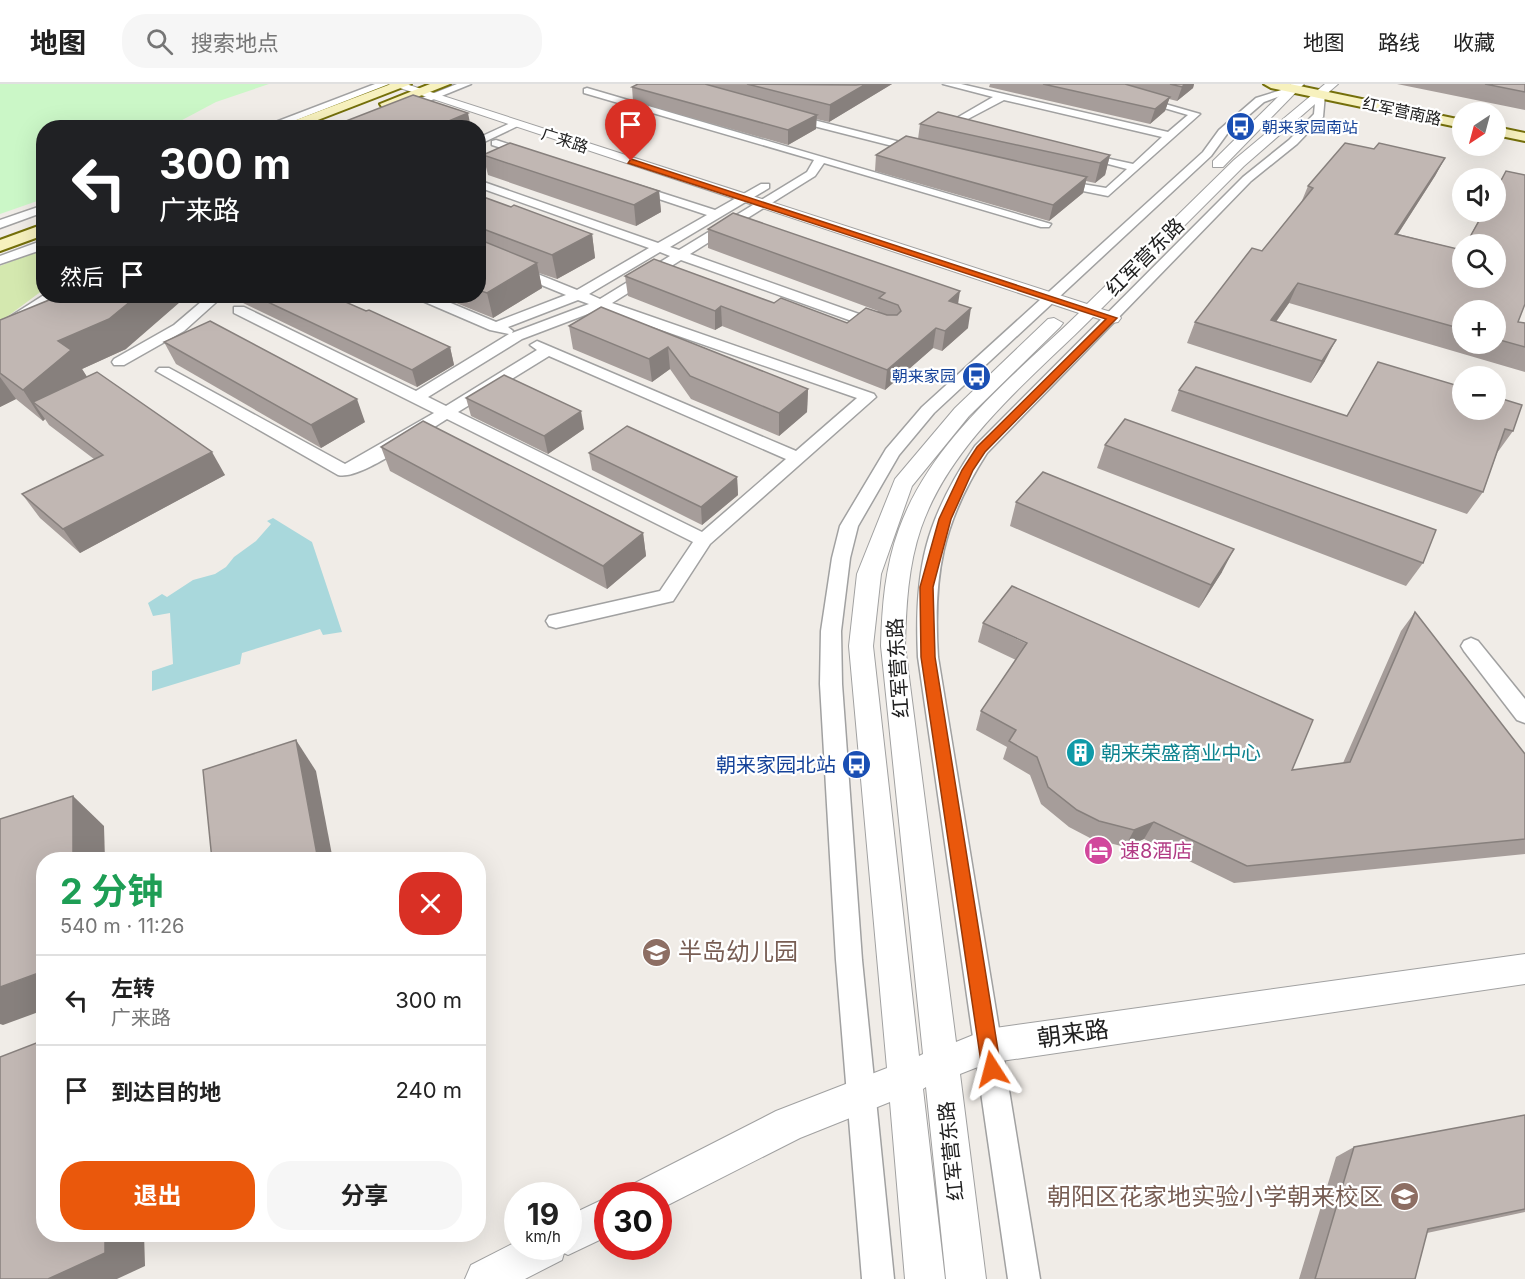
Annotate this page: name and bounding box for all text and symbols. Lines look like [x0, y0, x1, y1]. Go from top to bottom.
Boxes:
search box [122, 14, 542, 68]
icon: search [143, 25, 176, 58]
text: 地图 [30, 26, 86, 60]
text: 搜索地点 [191, 30, 279, 56]
text: 地图 [1303, 30, 1345, 55]
text: 路线 [1378, 30, 1420, 55]
text: 收藏 [1453, 30, 1495, 55]
street label: 红军营南路 [1361, 93, 1443, 129]
pin [605, 99, 656, 161]
north arrow [1452, 102, 1506, 156]
map controls [1452, 102, 1506, 420]
icon: arrive [614, 108, 647, 141]
bus stop icon: 朝来家园南站 [1225, 111, 1257, 143]
place label: 朝来家园南站 [1262, 117, 1358, 137]
street label: 广来路 [539, 123, 591, 157]
text: 300 m [159, 138, 291, 189]
icon: left [60, 144, 138, 222]
button: sound [1452, 168, 1506, 222]
text: 广来路 [159, 194, 240, 227]
street label: 红军营东路 [1101, 213, 1189, 301]
button: search [1452, 234, 1506, 288]
icon: arrive [116, 258, 149, 291]
text: 然后 [60, 264, 104, 290]
button: + [1452, 300, 1506, 354]
bus stop icon: 朝来家园 [961, 360, 993, 392]
place label: 朝来家园 [892, 366, 956, 386]
button: − [1452, 366, 1506, 420]
street label: 红军营东路 [883, 617, 913, 719]
building icon: 朝来荣盛商业中心 [1064, 737, 1096, 769]
place label: 朝来荣盛商业中心 [1101, 741, 1261, 765]
bus stop icon: 朝来家园北站 [841, 749, 873, 781]
place label: 朝来家园北站 [716, 753, 836, 777]
hotel icon: 速8酒店 [1083, 835, 1115, 867]
place label: 速8酒店 [1120, 839, 1192, 863]
text: 2 分钟 [60, 869, 163, 913]
button: close [399, 872, 462, 935]
text: 540 m · 11:26 [60, 914, 184, 938]
school or university icon: 半岛幼儿园 [641, 936, 673, 968]
place label: 半岛幼儿园 [678, 937, 798, 966]
text: 左转 [111, 975, 155, 1001]
icon: left [60, 984, 93, 1017]
text: 300 m [395, 987, 462, 1013]
text: 广来路 [111, 1006, 171, 1030]
street label: 朝来路 [1035, 1014, 1111, 1053]
position arrow [960, 1037, 1024, 1101]
icon: arrive [60, 1074, 93, 1107]
text: 240 m [395, 1077, 462, 1103]
text: 到达目的地 [111, 1079, 221, 1105]
street label: 红军营东路 [934, 1100, 968, 1202]
button: 退出 [60, 1161, 255, 1230]
button: 分享 [267, 1161, 462, 1230]
school or university icon: 朝阳区花家地实验小学朝来校区 [1388, 1181, 1420, 1213]
speed limit sign: 30 [594, 1182, 672, 1260]
place label: 朝阳区花家地实验小学朝来校区 [1047, 1182, 1383, 1211]
text: 19 [527, 1196, 559, 1232]
text: km/h [525, 1227, 561, 1246]

